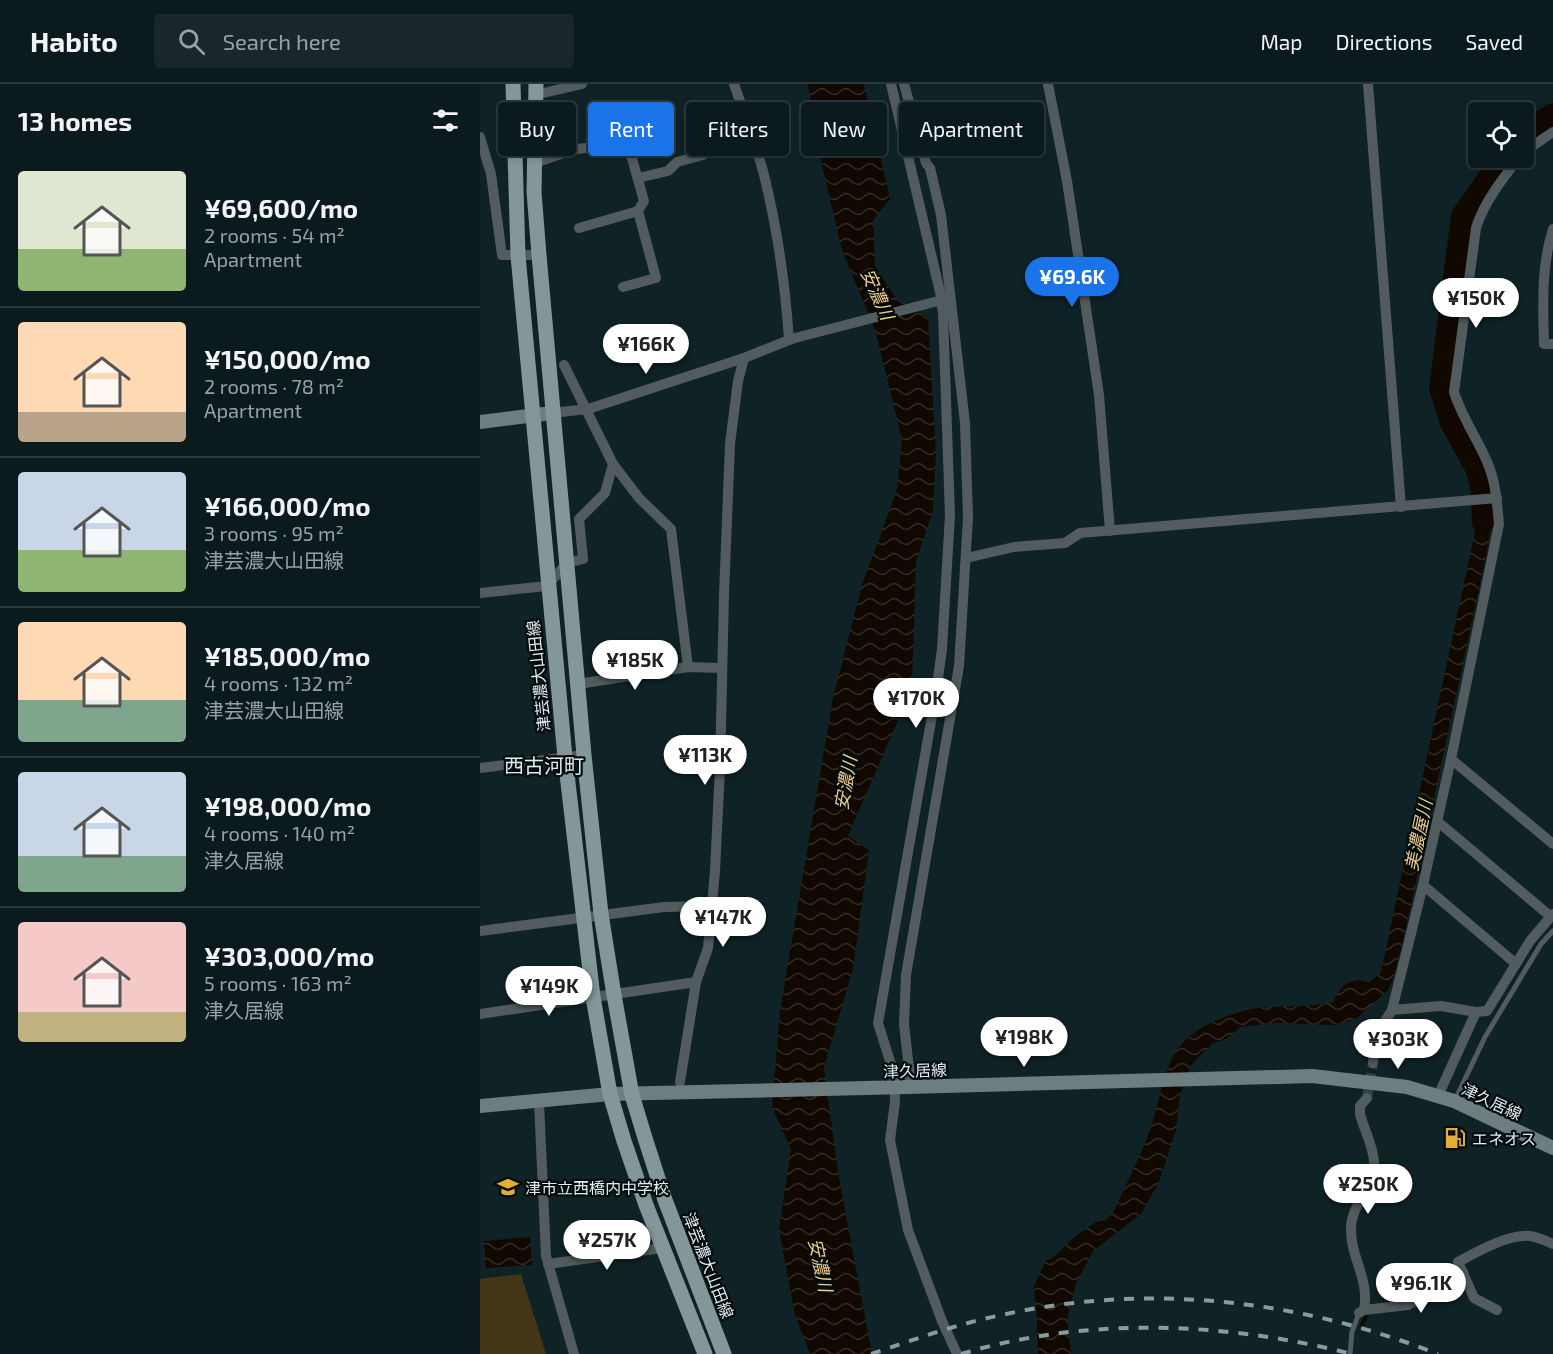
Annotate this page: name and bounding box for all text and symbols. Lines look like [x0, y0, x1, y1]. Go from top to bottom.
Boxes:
search box [154, 14, 574, 68]
text: Habito [30, 24, 118, 58]
icon: search [175, 25, 208, 58]
text: Search here [223, 28, 341, 54]
text: Map [1260, 29, 1303, 54]
text: Directions [1336, 29, 1432, 54]
text: Saved [1465, 29, 1523, 54]
chip: Buy [498, 102, 576, 156]
chip: Rent [588, 102, 674, 156]
chip: Filters [686, 102, 789, 156]
chip: New [801, 102, 887, 156]
chip: Apartment [899, 102, 1044, 156]
map controls [1468, 102, 1534, 168]
button: locate [1468, 102, 1534, 168]
icon: filters [429, 104, 462, 137]
text: 13 homes [18, 105, 132, 136]
text: ¥69,600/mo [204, 192, 358, 223]
icon: home [66, 195, 138, 267]
text: 2 rooms · 54 m² [204, 223, 345, 247]
text: Apartment [204, 247, 302, 271]
pin: ¥69.6K [1023, 257, 1121, 308]
text: ¥69.6K [1039, 264, 1105, 288]
water label: 安濃川 [857, 265, 900, 325]
pin: ¥150K [1434, 278, 1518, 329]
text: ¥150K [1447, 285, 1505, 309]
pin: ¥166K [604, 324, 688, 375]
text: ¥166K [617, 331, 675, 355]
text: ¥150,000/mo [204, 343, 371, 374]
icon: home [66, 346, 138, 418]
text: 2 rooms · 78 m² [204, 374, 344, 398]
text: Apartment [204, 398, 302, 422]
text: ¥166,000/mo [204, 490, 370, 521]
icon: home [66, 496, 138, 568]
text: 3 rooms · 95 m² [204, 521, 344, 545]
text: 津芸濃大山田線 [204, 548, 344, 572]
street label: 津芸濃大山田線 [523, 619, 553, 733]
text: ¥185,000/mo [204, 640, 370, 671]
pin: ¥185K [593, 640, 677, 691]
icon: home [66, 646, 138, 718]
text: ¥185K [606, 647, 664, 671]
text: 4 rooms · 132 m² [204, 671, 353, 695]
pin: ¥170K [874, 678, 958, 729]
text: ¥170K [887, 685, 945, 709]
text: 津芸濃大山田線 [204, 698, 344, 722]
pin: ¥113K [663, 735, 747, 786]
text: ¥113K [678, 742, 732, 766]
district label: 西古河町 [504, 753, 584, 777]
water label: 安濃川 [829, 753, 861, 811]
text: ¥198,000/mo [204, 790, 371, 821]
icon: home [66, 796, 138, 868]
water label: 美濃屋川 [1400, 796, 1437, 873]
text: 4 rooms · 140 m² [204, 821, 355, 845]
text: 津久居線 [204, 848, 284, 872]
pin: ¥147K [681, 897, 765, 948]
text: ¥147K [694, 904, 752, 928]
text: ¥303,000/mo [204, 940, 374, 971]
icon: home [66, 946, 138, 1018]
pin: ¥149K [507, 966, 591, 1017]
text: 5 rooms · 163 m² [204, 971, 352, 995]
text: ¥149K [519, 973, 579, 997]
text: 津久居線 [204, 998, 284, 1022]
pin: ¥198K [982, 1017, 1066, 1068]
pin: ¥303K [1356, 1019, 1440, 1070]
text: ¥198K [995, 1024, 1053, 1048]
text: ¥303K [1367, 1026, 1429, 1050]
street label: 津久居線 [883, 1059, 947, 1081]
street label: 津久居線 [1459, 1079, 1525, 1123]
fuel station icon: エネオス [1443, 1126, 1467, 1150]
place label: エネオス [1472, 1129, 1536, 1148]
pin: ¥250K [1326, 1164, 1410, 1215]
text: ¥250K [1337, 1171, 1399, 1195]
school or university icon: 津市立西橋内中学校 [496, 1175, 520, 1199]
place label: 津市立西橋内中学校 [525, 1178, 669, 1197]
street label: 津芸濃大山田線 [680, 1209, 738, 1321]
pin: ¥257K [565, 1220, 649, 1271]
text: ¥257K [577, 1227, 637, 1251]
water label: 安濃川 [805, 1236, 838, 1296]
pin: ¥96.1K [1372, 1263, 1470, 1314]
text: ¥96.1K [1390, 1270, 1452, 1294]

